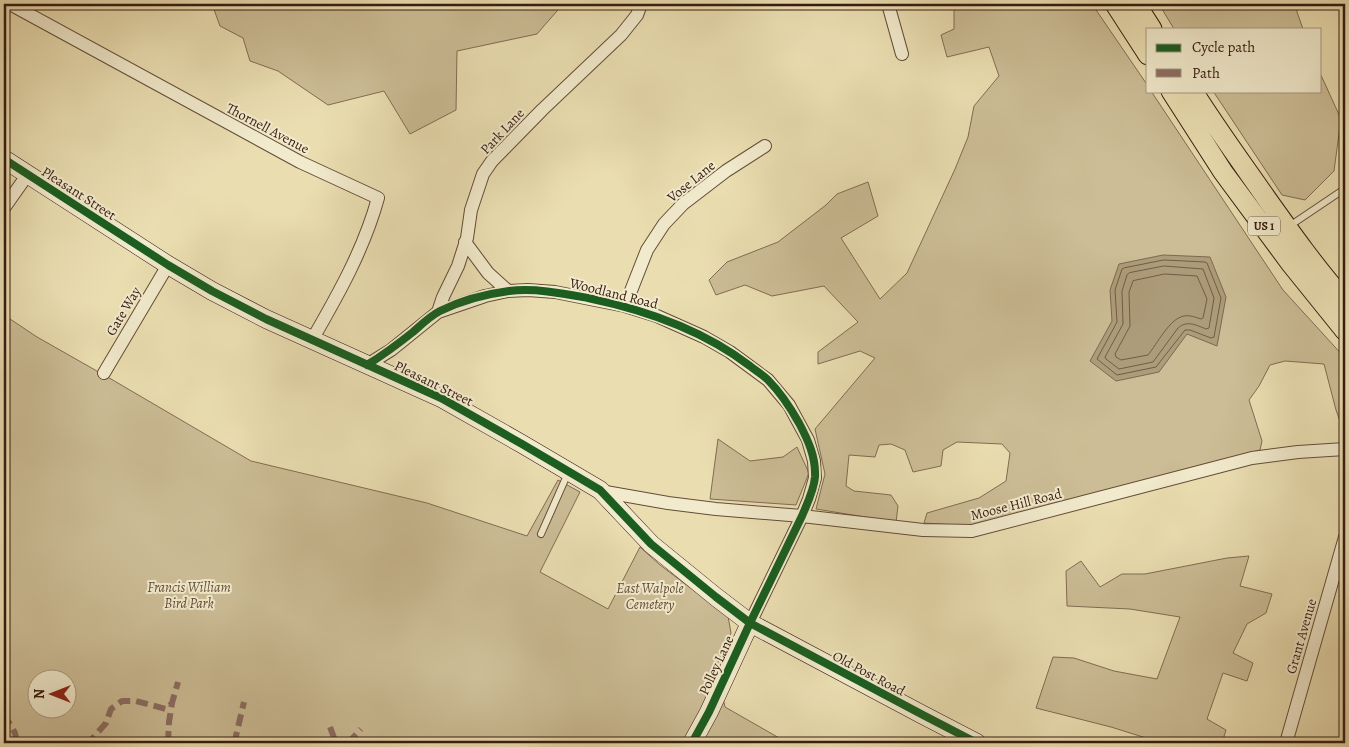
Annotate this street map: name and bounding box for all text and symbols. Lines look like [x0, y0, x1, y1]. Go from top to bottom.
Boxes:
legend [1146, 28, 1322, 92]
text: Cycle path [1192, 37, 1255, 57]
text: Path [1192, 63, 1220, 83]
street label: Thornell Avenue [223, 99, 313, 158]
street label: Park Lane [476, 104, 529, 159]
street label: Vose Lane [663, 156, 719, 207]
street label: Pleasant Street [38, 162, 120, 225]
road number: US 1 [1248, 217, 1280, 236]
street label: Woodland Road [567, 273, 661, 314]
street label: Gate Way [101, 283, 146, 339]
street label: Pleasant Street [391, 356, 477, 411]
street label: Moose Hill Road [969, 484, 1064, 525]
park label: Francis William Bird Park [147, 578, 231, 613]
park label: East Walpole Cemetery [616, 579, 684, 614]
street label: Grant Avenue [1282, 596, 1321, 676]
street label: Polley Lane [694, 632, 739, 698]
street label: Old Post Road [829, 646, 909, 701]
north arrow [28, 670, 78, 720]
text: N [30, 689, 49, 699]

